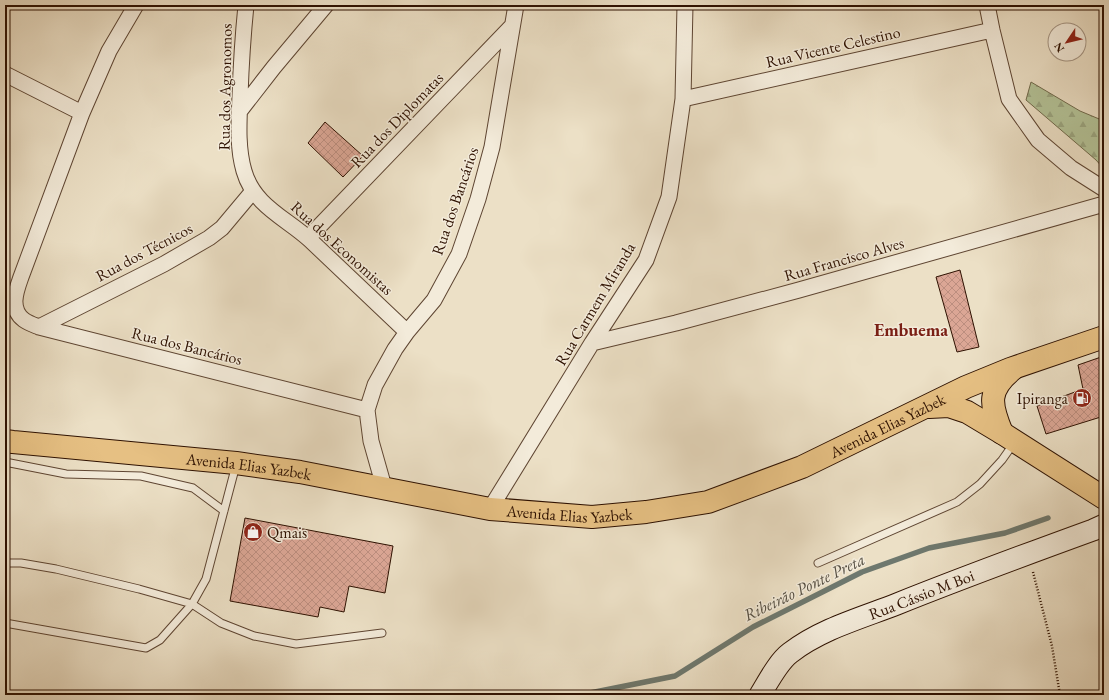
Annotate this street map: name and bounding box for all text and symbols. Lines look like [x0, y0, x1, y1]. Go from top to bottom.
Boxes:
street label: Rua Vicente Celestino [764, 21, 902, 73]
north arrow [1047, 22, 1087, 62]
street label: Rua dos Agronomos [213, 23, 237, 151]
text: N [1050, 40, 1067, 55]
street label: Rua dos Diplomatas [346, 68, 448, 172]
street label: Rua dos Bancários [427, 144, 483, 258]
street label: Rua dos Economistas [286, 196, 398, 300]
street label: Rua dos Técnicos [92, 218, 196, 286]
street label: Rua Francisco Alves [782, 232, 906, 286]
street label: Rua Carmem Miranda [550, 238, 640, 369]
district label: Embuema [874, 318, 948, 341]
street label: Rua dos Bancários [130, 322, 244, 370]
fuel station icon: Ipiranga [1071, 387, 1093, 409]
street label: Avenida Elias Yazbek [825, 388, 949, 463]
place label: Ipiranga [1017, 388, 1069, 409]
street label: Avenida Elias Yazbek [184, 448, 314, 485]
street label: Avenida Elias Yazbek [505, 500, 634, 528]
shop icon: Qmais [242, 521, 264, 543]
place label: Qmais [267, 522, 307, 543]
water label: Ribeirão Ponte Preta [740, 548, 868, 626]
street label: Rua Cássio M Boi [866, 565, 977, 624]

